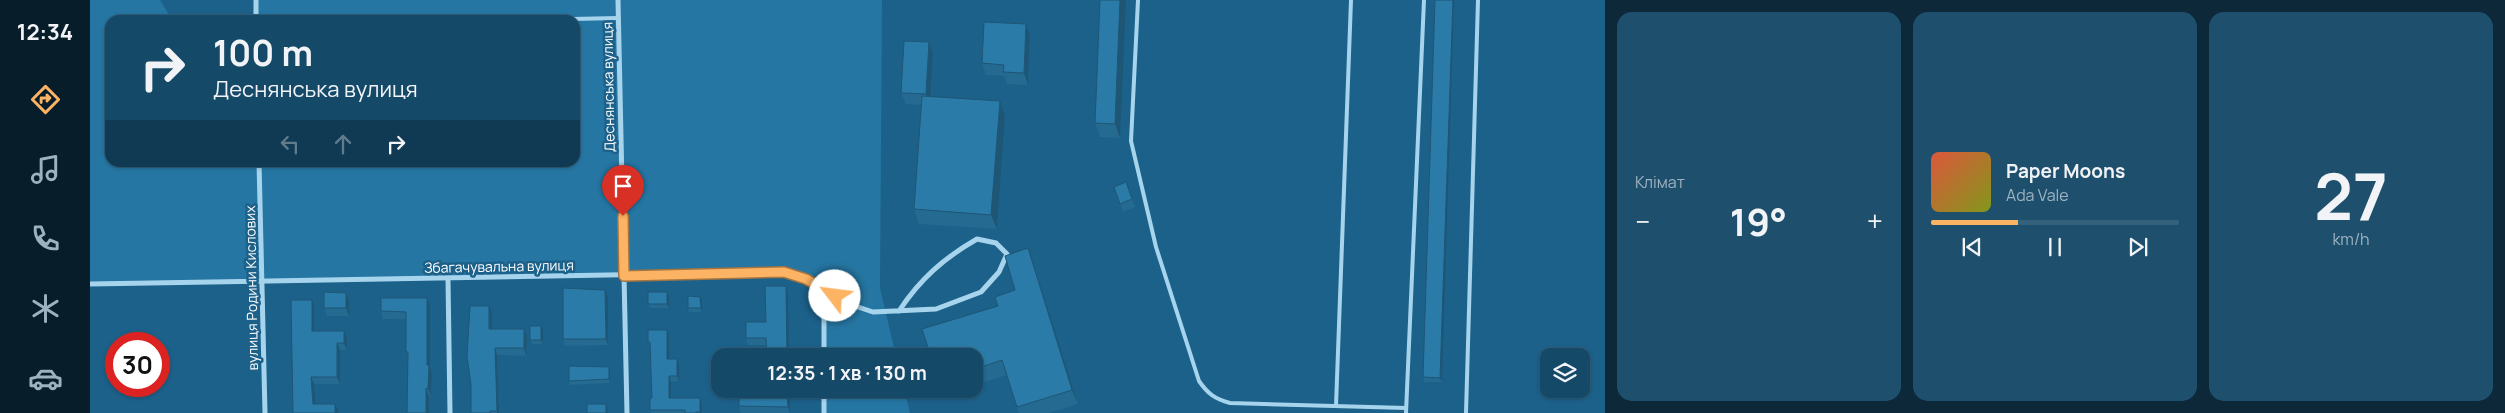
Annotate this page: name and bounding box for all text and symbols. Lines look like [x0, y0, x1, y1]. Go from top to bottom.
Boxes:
text: 12:34 [17, 17, 73, 47]
street label: Деснянська вулиця [597, 22, 619, 152]
text: 100 m [213, 29, 313, 77]
icon: right [130, 35, 195, 100]
text: Деснянська вулиця [213, 74, 418, 104]
icon: directions [28, 82, 63, 117]
icon: left [276, 130, 304, 158]
icon: ahead [329, 130, 357, 158]
icon: right [382, 130, 410, 158]
text: 27 [2314, 151, 2388, 240]
icon: music [28, 152, 63, 187]
text: Paper Moons [2006, 158, 2125, 184]
pin [602, 165, 644, 216]
text: Клімат [1635, 171, 1685, 193]
icon: arrive [609, 172, 637, 200]
text: Ada Vale [2006, 184, 2069, 206]
text: 19° [1730, 195, 1787, 247]
text: − [1635, 202, 1650, 240]
text: + [1867, 202, 1883, 240]
street label: вулиця Родини Кислових [240, 205, 262, 371]
icon: phone [28, 221, 63, 256]
text: km/h [2332, 228, 2370, 250]
icon: previous [1958, 233, 1986, 261]
icon: pause [2041, 233, 2069, 261]
icon: next [2124, 233, 2152, 261]
street label: Збагачувальна вулиця [424, 255, 574, 277]
position arrow [808, 269, 860, 321]
icon: climate [28, 291, 63, 326]
speed limit sign: 30 [105, 332, 170, 397]
map controls [1540, 348, 1590, 398]
button: layers [1540, 348, 1590, 398]
text: 12:35 · 1 хв · 130 m [767, 360, 927, 386]
icon: car [28, 361, 63, 396]

